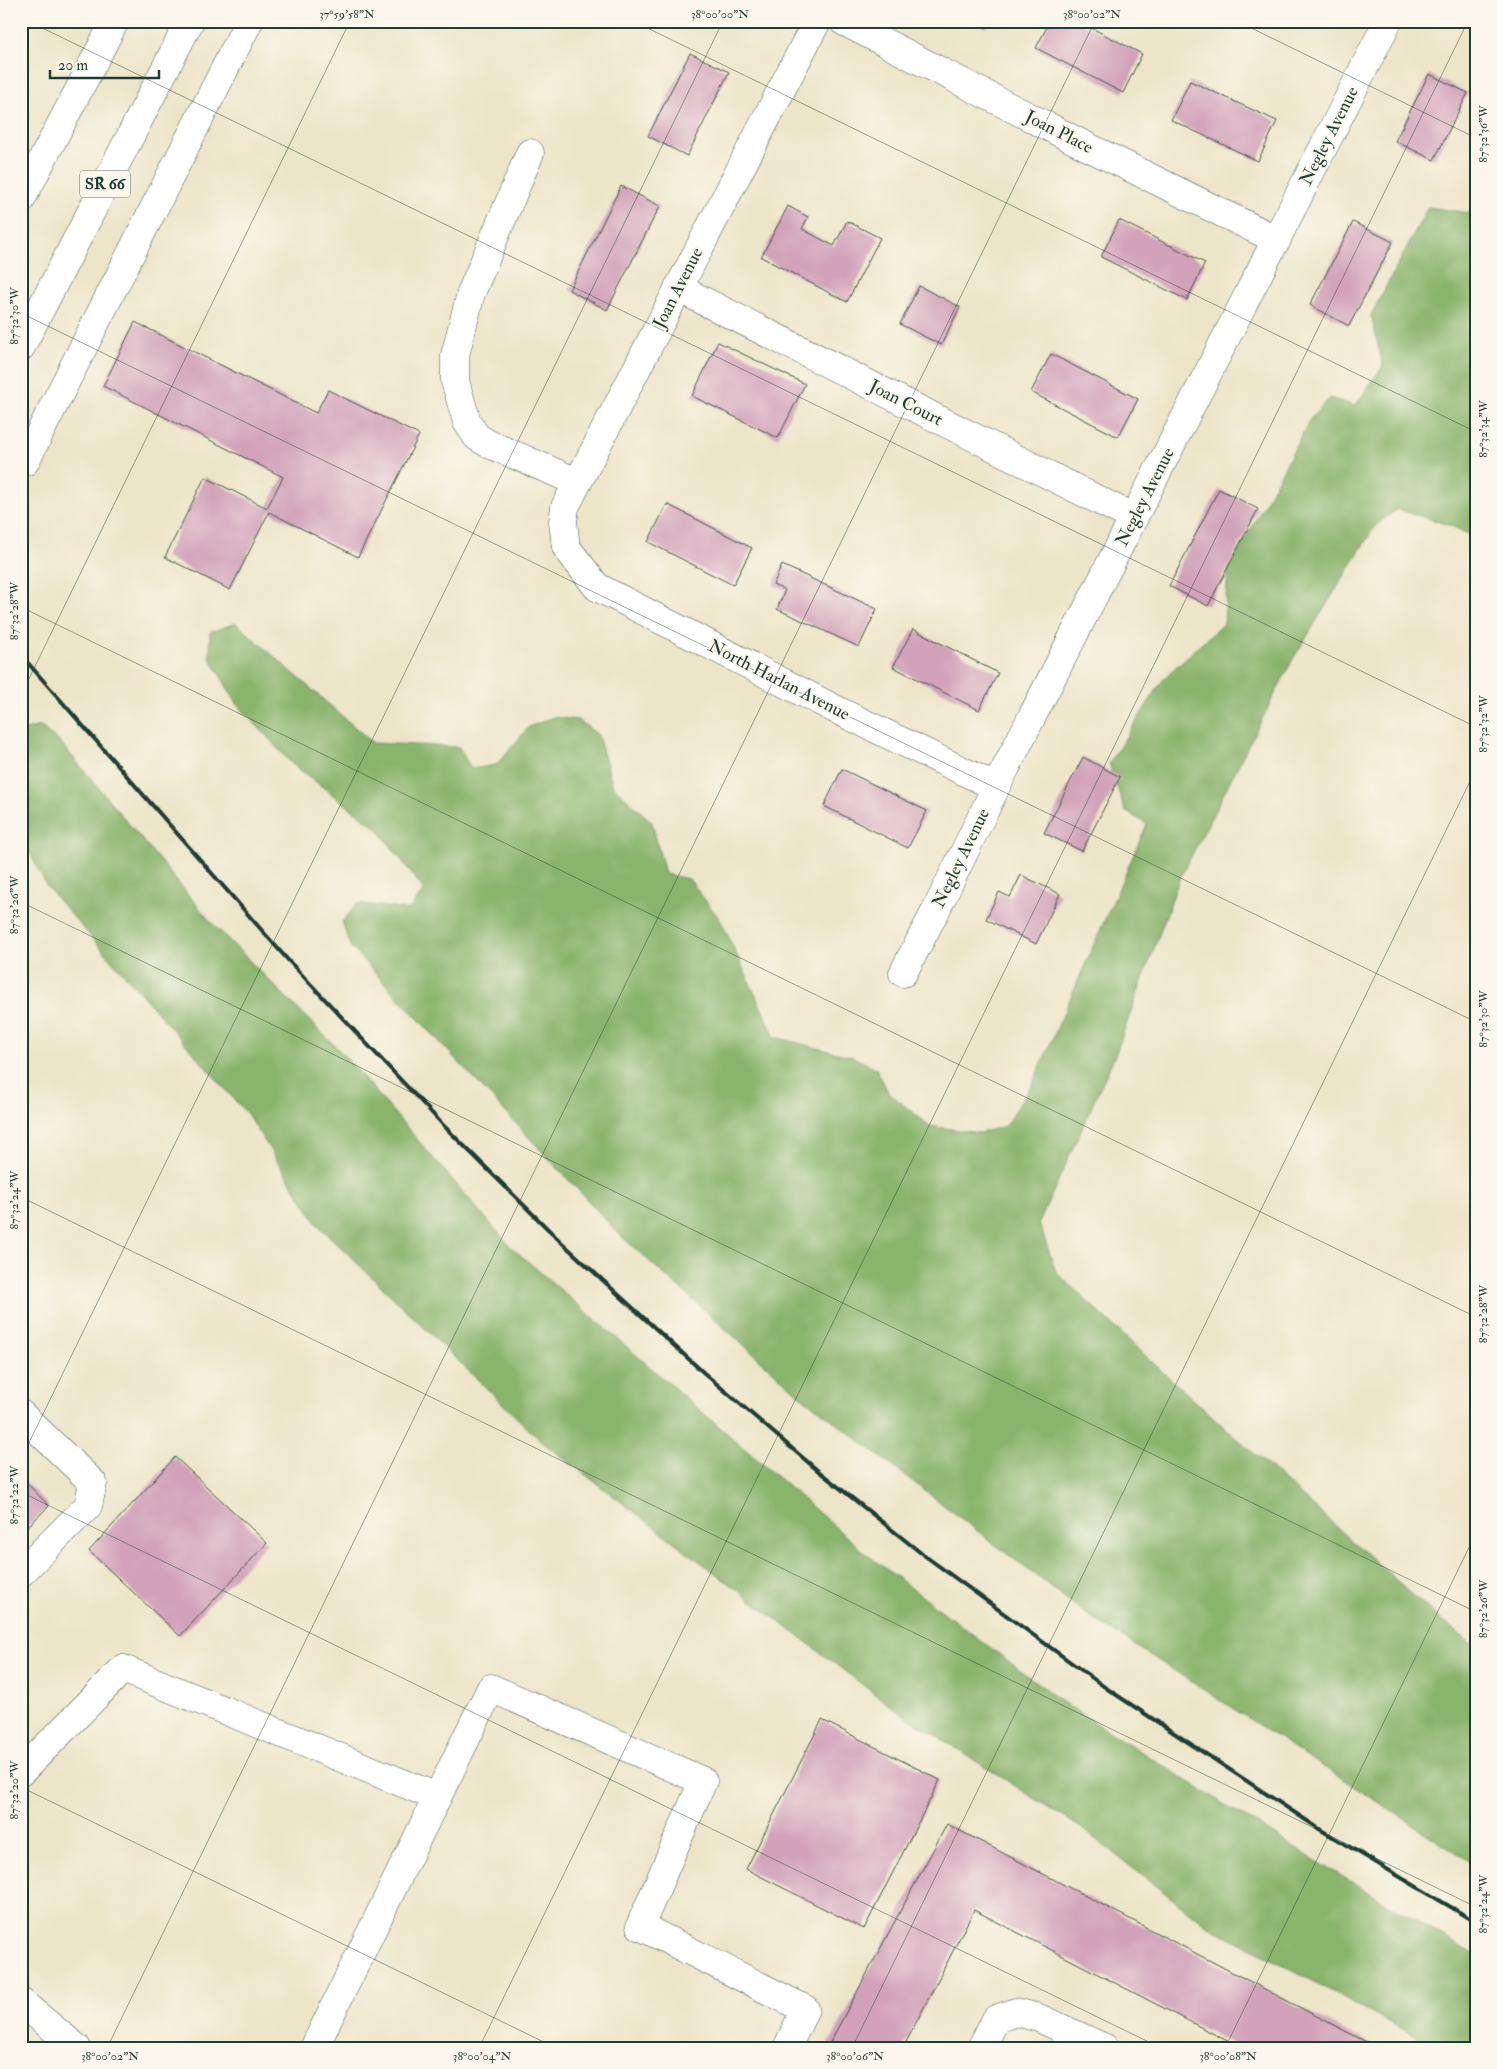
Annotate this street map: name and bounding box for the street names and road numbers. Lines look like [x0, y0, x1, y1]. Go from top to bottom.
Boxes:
street label: Negley Avenue [1294, 82, 1364, 189]
street label: Joan Place [1020, 105, 1097, 159]
road number: SR 66 [80, 170, 130, 198]
street label: Joan Avenue [647, 243, 708, 333]
street label: Joan Court [864, 374, 947, 431]
street label: Negley Avenue [1110, 443, 1180, 550]
street label: North Harlan Avenue [704, 634, 854, 726]
street label: Negley Avenue [927, 804, 995, 912]

